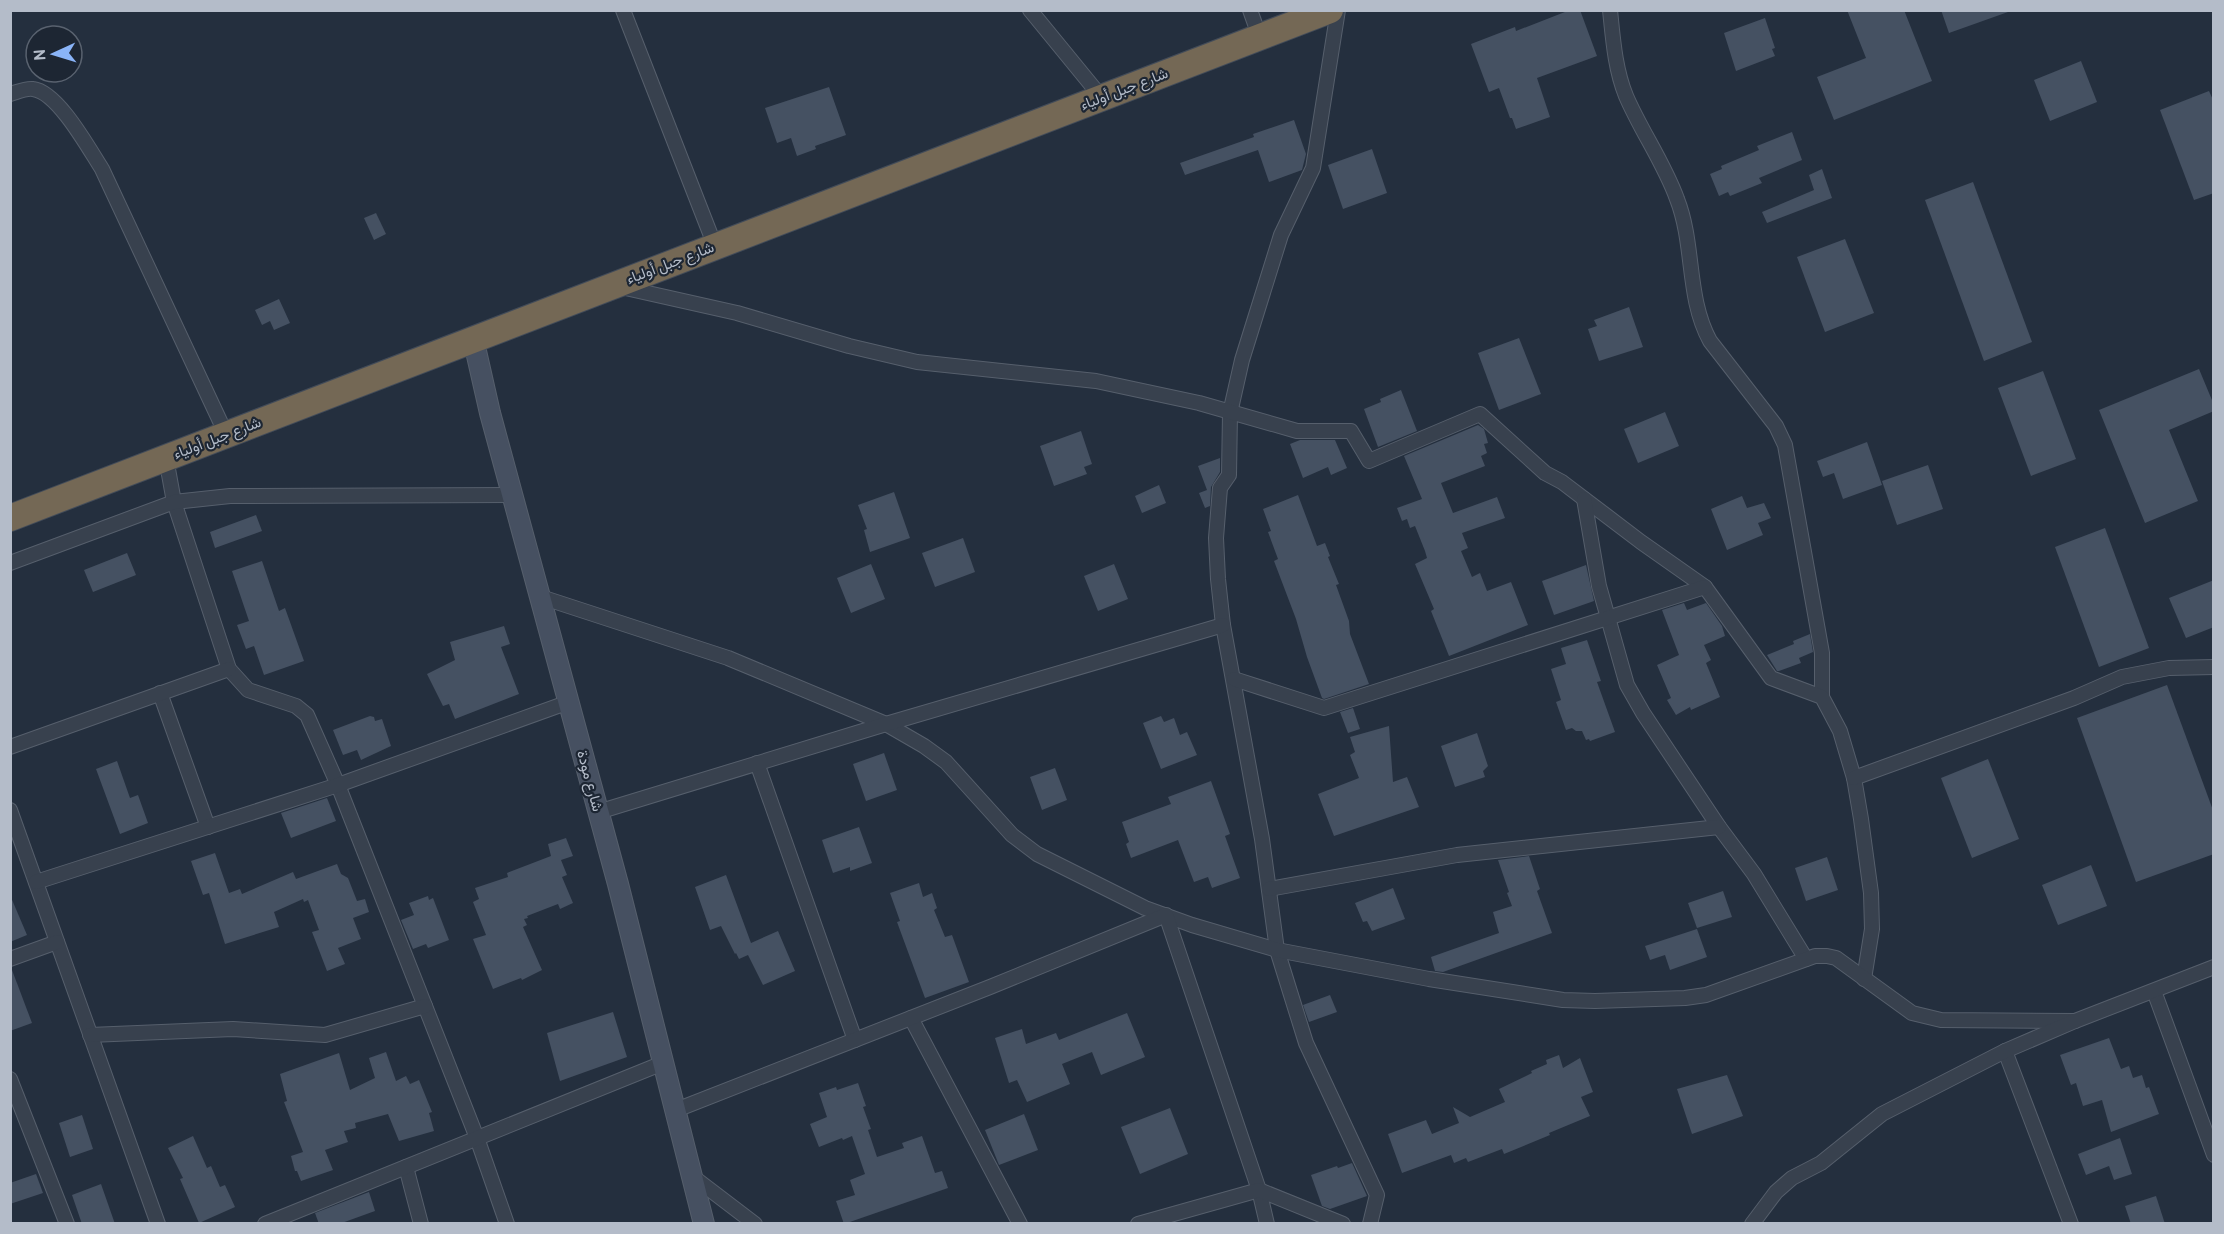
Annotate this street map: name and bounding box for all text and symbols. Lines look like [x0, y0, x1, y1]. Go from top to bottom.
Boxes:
north arrow [24, 24, 84, 84]
text: N [31, 48, 51, 61]
street label: شارع جبل أولياء [1078, 65, 1171, 116]
street label: شارع جبل أولياء [624, 239, 717, 290]
street label: شارع جبل أولياء [171, 414, 264, 465]
street label: شارع مودة [571, 749, 606, 814]

